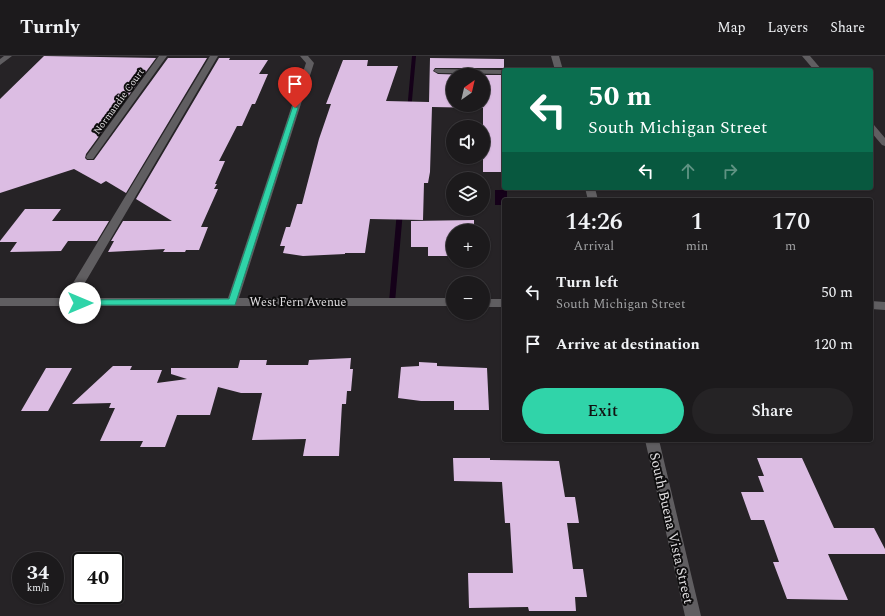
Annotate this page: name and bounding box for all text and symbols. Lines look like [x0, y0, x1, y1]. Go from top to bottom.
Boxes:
text: Turnly [20, 13, 80, 42]
text: Map [717, 17, 746, 38]
text: Layers [768, 17, 808, 38]
text: Share [830, 17, 865, 38]
street label: Normandie Court [89, 65, 149, 138]
pin [278, 67, 312, 108]
north arrow [446, 68, 490, 112]
map controls [446, 68, 490, 320]
icon: arrive [284, 73, 306, 95]
text: 50 m [588, 75, 652, 118]
icon: left [522, 84, 574, 136]
text: South Michigan Street [588, 114, 767, 141]
button: sound [446, 120, 490, 164]
icon: left [635, 160, 657, 182]
icon: ahead [677, 160, 699, 182]
icon: right [719, 160, 741, 182]
button: layers [446, 172, 490, 216]
text: 14:26 [565, 204, 623, 240]
text: 1 [691, 204, 703, 240]
text: 170 [771, 204, 810, 240]
button: + [446, 224, 490, 268]
text: Arrival [574, 236, 614, 256]
text: min [686, 236, 708, 256]
text: m [785, 236, 796, 256]
text: Turn left [556, 271, 618, 294]
button: − [446, 276, 490, 320]
icon: left [522, 281, 544, 303]
text: 50 m [821, 281, 853, 304]
position arrow [59, 282, 101, 324]
street label: West Fern Avenue [250, 293, 347, 312]
text: South Michigan Street [556, 294, 685, 314]
icon: arrive [522, 333, 544, 355]
text: Arrive at destination [556, 333, 700, 356]
text: 120 m [814, 333, 853, 356]
button: Exit [522, 388, 684, 434]
button: Share [692, 388, 853, 434]
street label: South Buena Vista Street [644, 450, 699, 606]
speed limit sign: 40 [72, 552, 124, 604]
text: 34 [27, 558, 49, 588]
text: km/h [27, 580, 49, 596]

